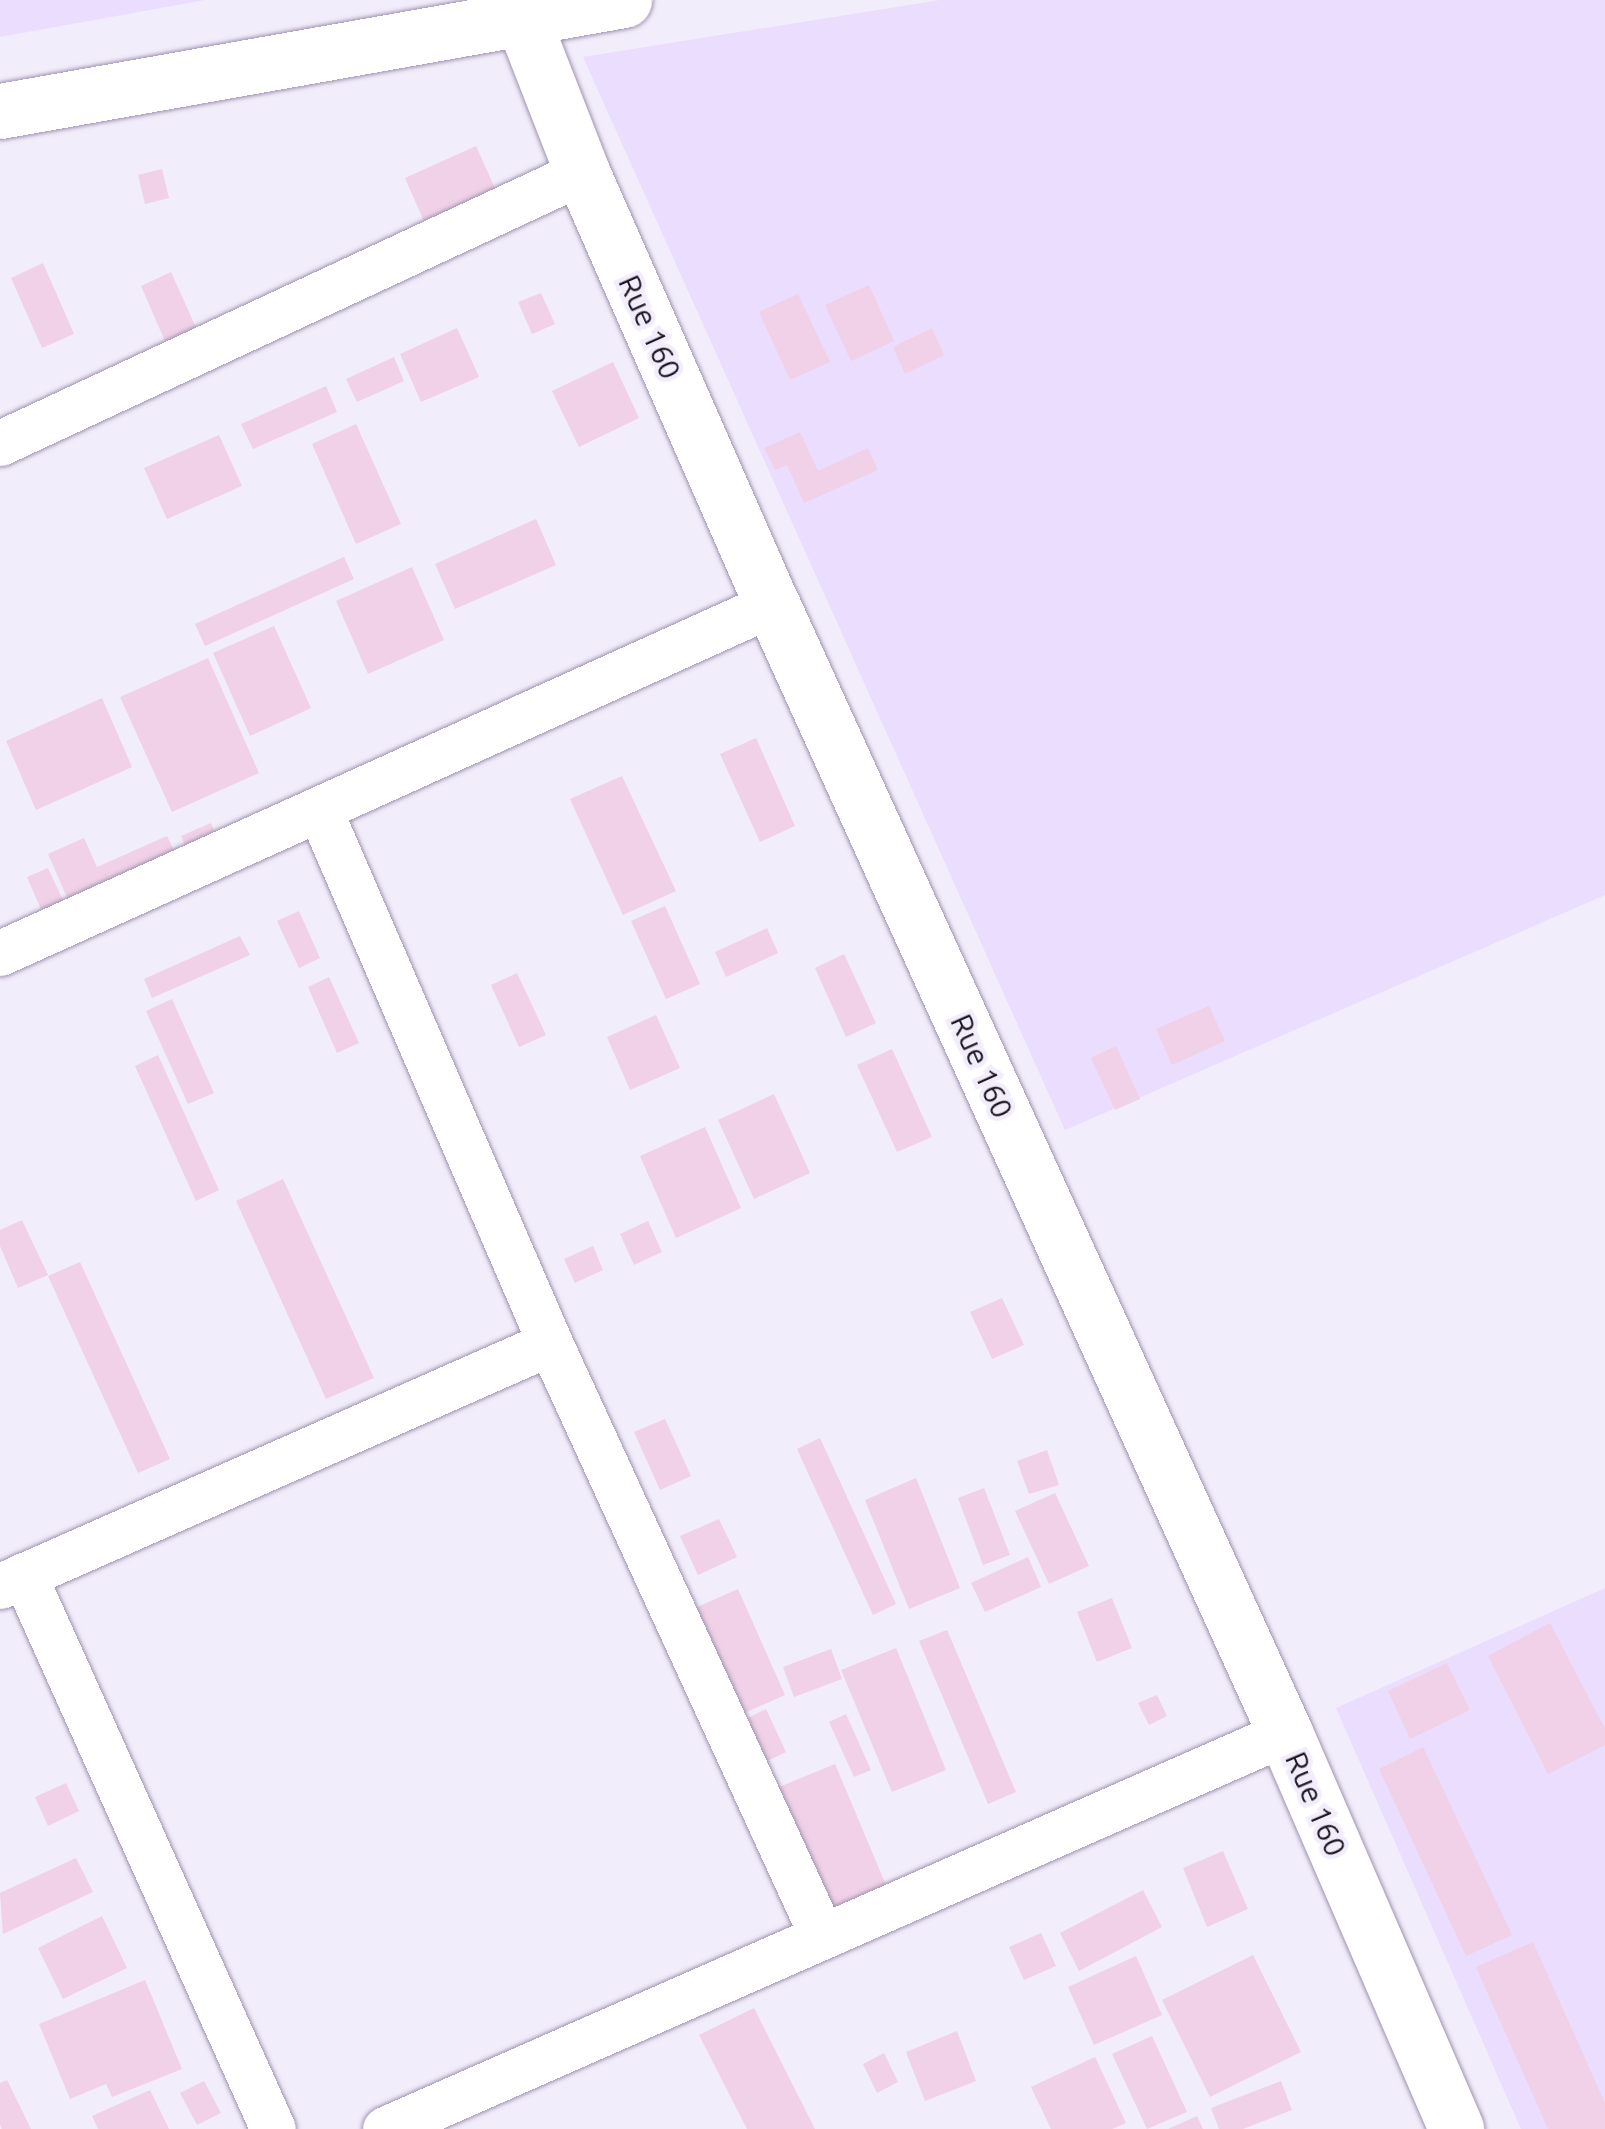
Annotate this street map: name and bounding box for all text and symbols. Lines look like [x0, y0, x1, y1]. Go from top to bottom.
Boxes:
street label: Rue 160 [611, 269, 689, 385]
street label: Rue 160 [943, 1008, 1021, 1124]
street label: Rue 160 [1278, 1746, 1354, 1862]

